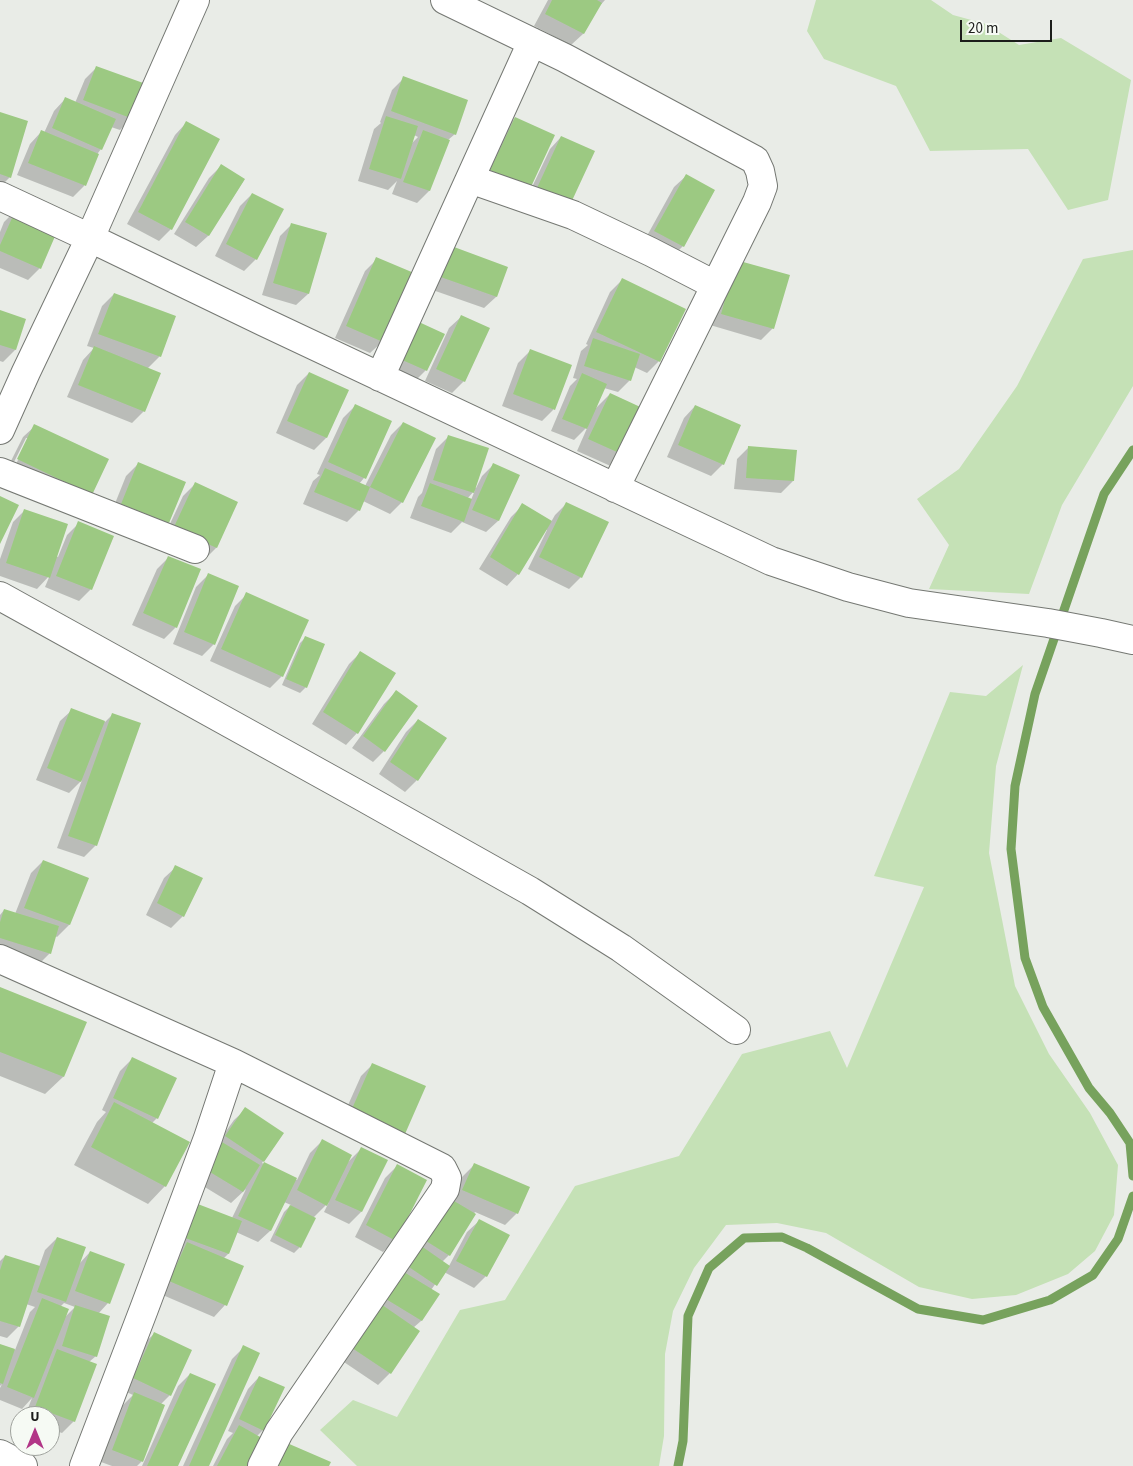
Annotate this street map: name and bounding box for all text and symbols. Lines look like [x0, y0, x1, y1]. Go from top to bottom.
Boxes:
scale bar [963, 10, 1056, 42]
text: 20 m [968, 18, 998, 39]
north arrow [10, 1406, 60, 1456]
text: U [30, 1407, 40, 1427]

